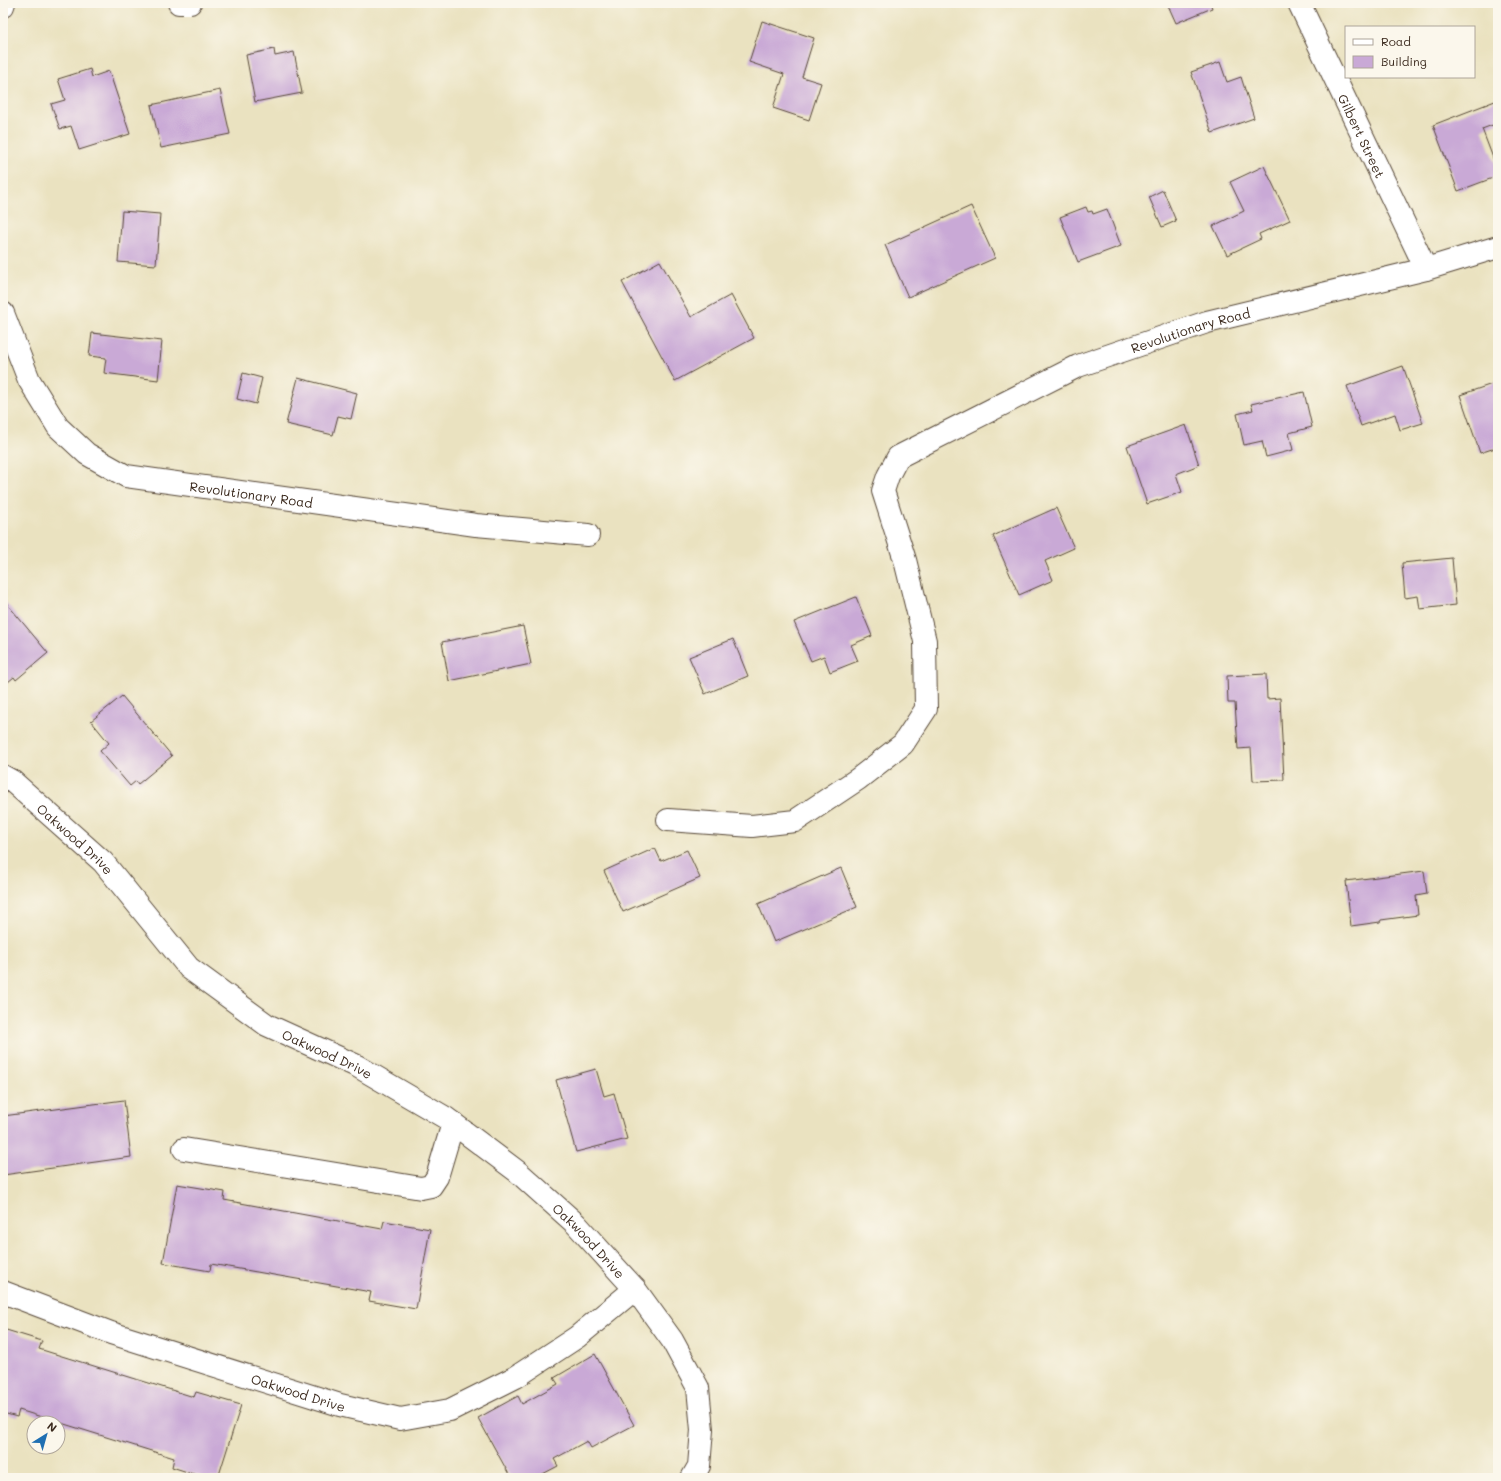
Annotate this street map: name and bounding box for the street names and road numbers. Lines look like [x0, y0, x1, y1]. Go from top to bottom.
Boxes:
street label: Gilbert Street [1335, 91, 1390, 181]
street label: Revolutionary Road [1128, 303, 1252, 356]
street label: Revolutionary Road [189, 477, 314, 511]
street label: Oakwood Drive [34, 799, 118, 877]
street label: Oakwood Drive [280, 1025, 376, 1082]
street label: Oakwood Drive [550, 1199, 629, 1281]
street label: Oakwood Drive [249, 1369, 347, 1414]

